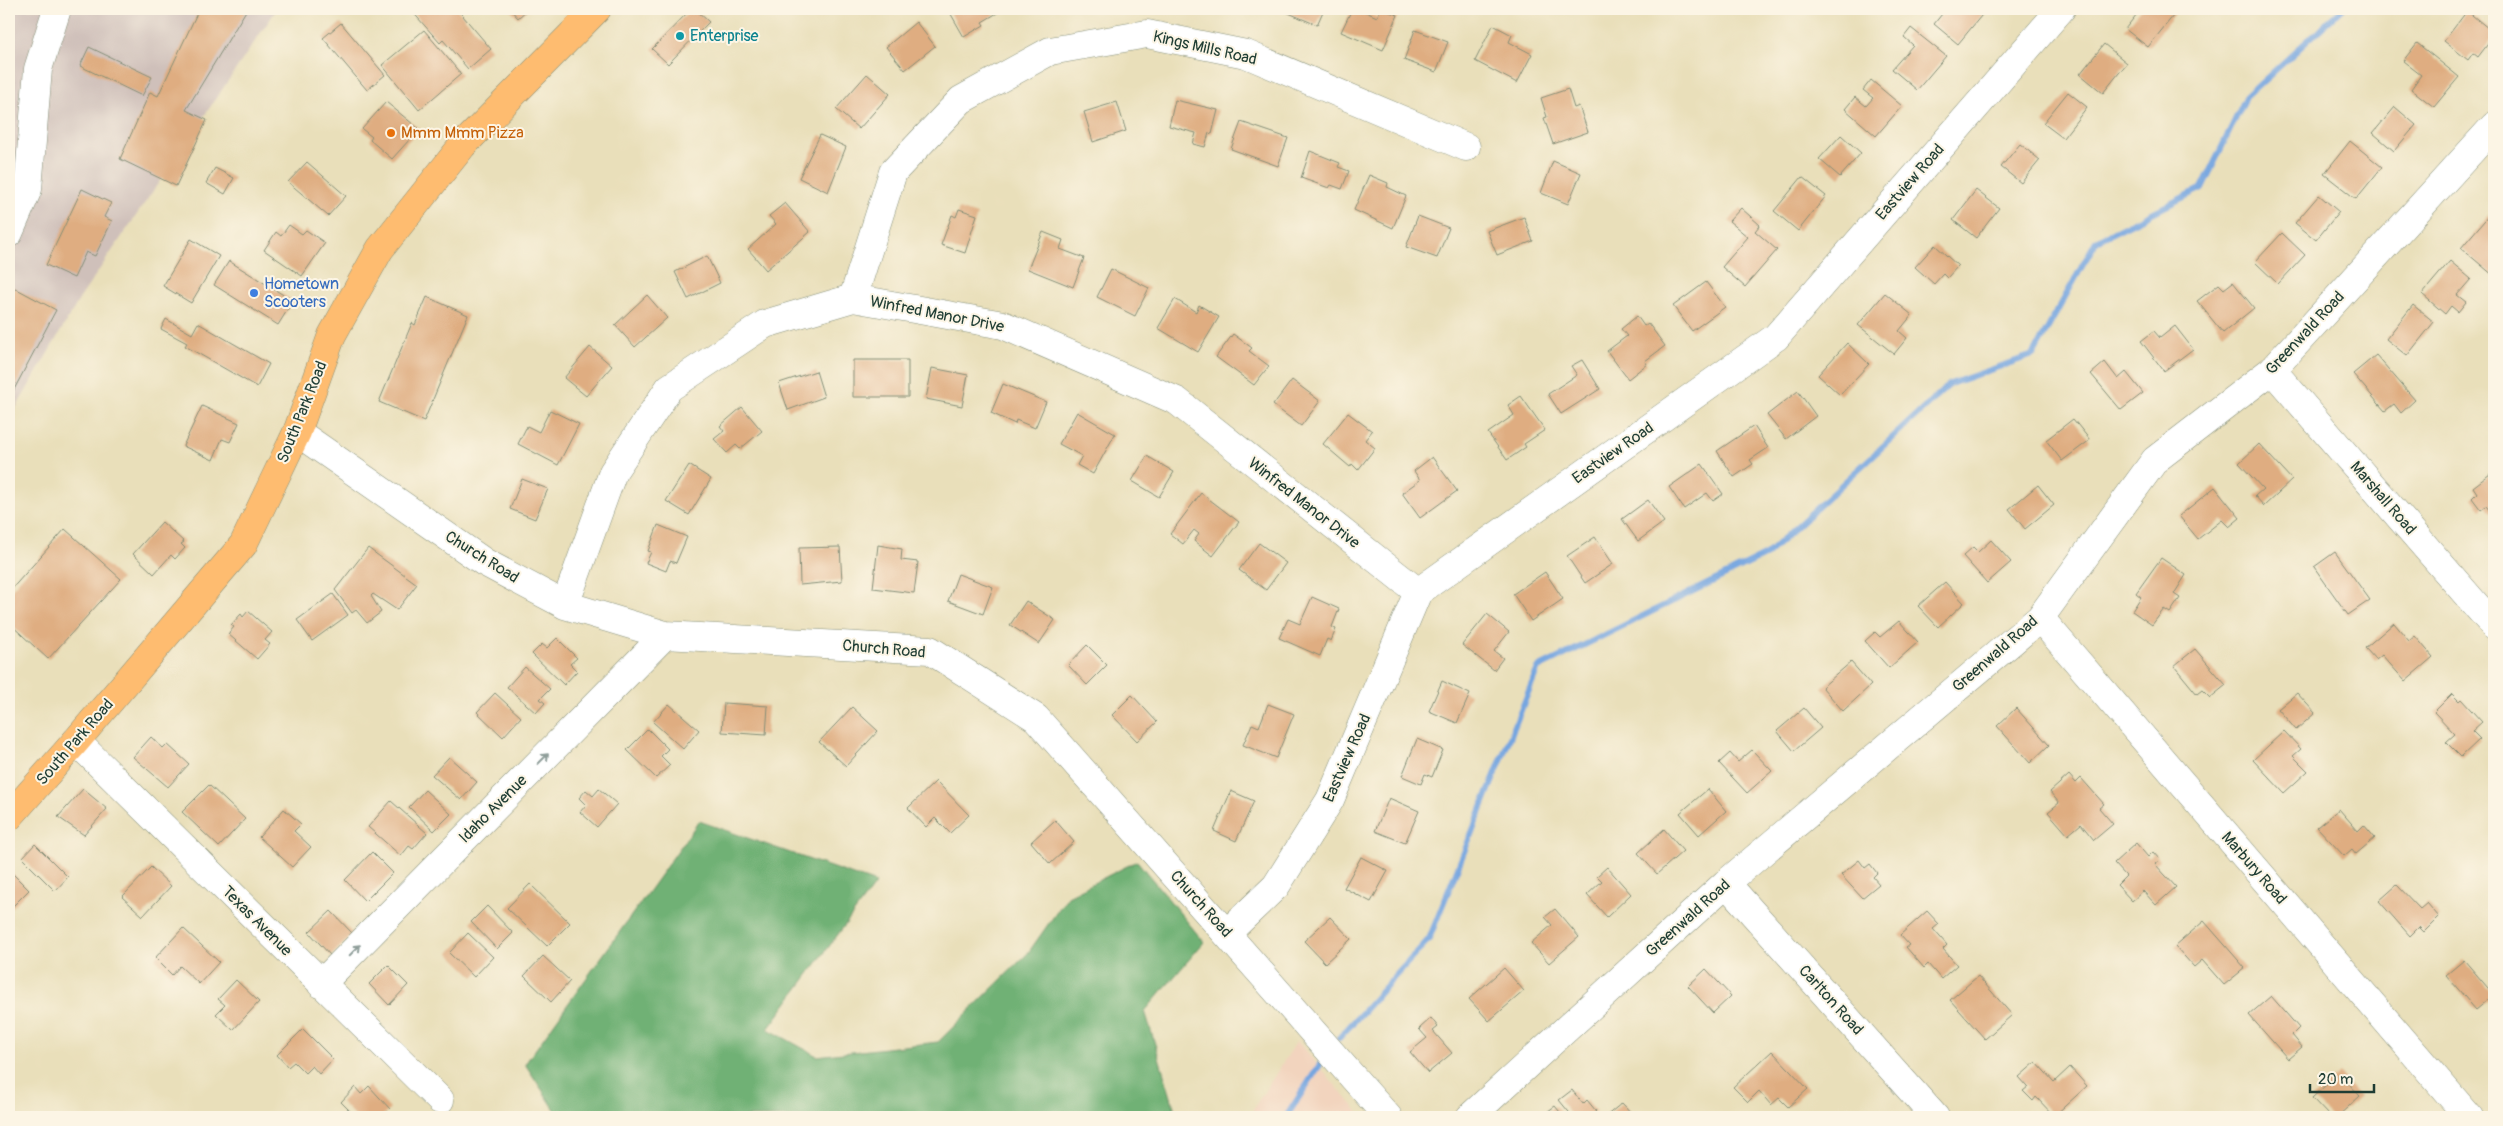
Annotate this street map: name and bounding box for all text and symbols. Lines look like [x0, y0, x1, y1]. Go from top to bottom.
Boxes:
place label: Enterprise [690, 26, 759, 46]
street label: Kings Mills Road [1151, 26, 1259, 70]
marker: Enterprise [674, 30, 686, 42]
place label: Mmm Mmm Pizza [401, 123, 524, 143]
marker: Mmm Mmm Pizza [385, 127, 397, 139]
street label: Eastview Road [1871, 140, 1949, 224]
place label: Hometown Scooters [264, 274, 339, 312]
marker: Hometown Scooters [248, 287, 260, 299]
street label: Greenwald Road [2261, 287, 2349, 379]
street label: Winfred Manor Drive [868, 291, 1006, 337]
street label: South Park Road [272, 358, 332, 466]
street label: Eastview Road [1568, 418, 1658, 488]
street label: Winfred Manor Drive [1244, 453, 1364, 553]
street label: Marshall Road [2346, 457, 2420, 539]
street label: Church Road [441, 526, 523, 588]
street label: Greenwald Road [1948, 611, 2042, 697]
street label: Church Road [842, 635, 926, 663]
street label: South Park Road [32, 695, 118, 789]
street label: Eastview Road [1319, 711, 1375, 805]
one-way arrow [536, 753, 549, 765]
street label: Idaho Avenue [455, 771, 531, 847]
street label: Marbury Road [2217, 828, 2291, 908]
street label: Church Road [1166, 866, 1236, 942]
street label: Greenwald Road [1642, 875, 1734, 961]
street label: Texas Avenue [218, 882, 296, 960]
one-way arrow [349, 943, 361, 956]
street label: Carlton Road [1794, 961, 1868, 1039]
scale bar [2310, 1061, 2374, 1093]
text: 20 m [2318, 1070, 2353, 1089]

